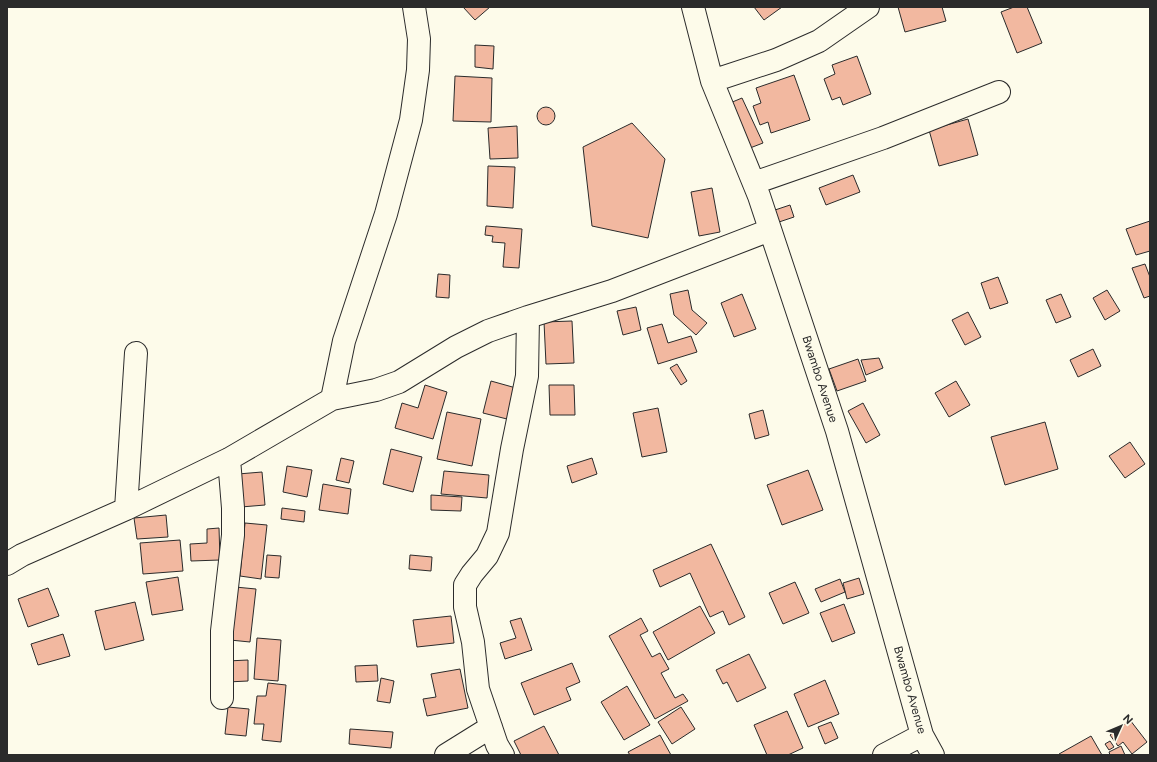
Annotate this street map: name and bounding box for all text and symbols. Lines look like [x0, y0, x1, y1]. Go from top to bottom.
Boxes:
street label: Bwambo Avenue [799, 334, 841, 425]
street label: Bwambo Avenue [891, 645, 929, 736]
north arrow [1101, 706, 1141, 746]
text: N [1120, 712, 1135, 727]

